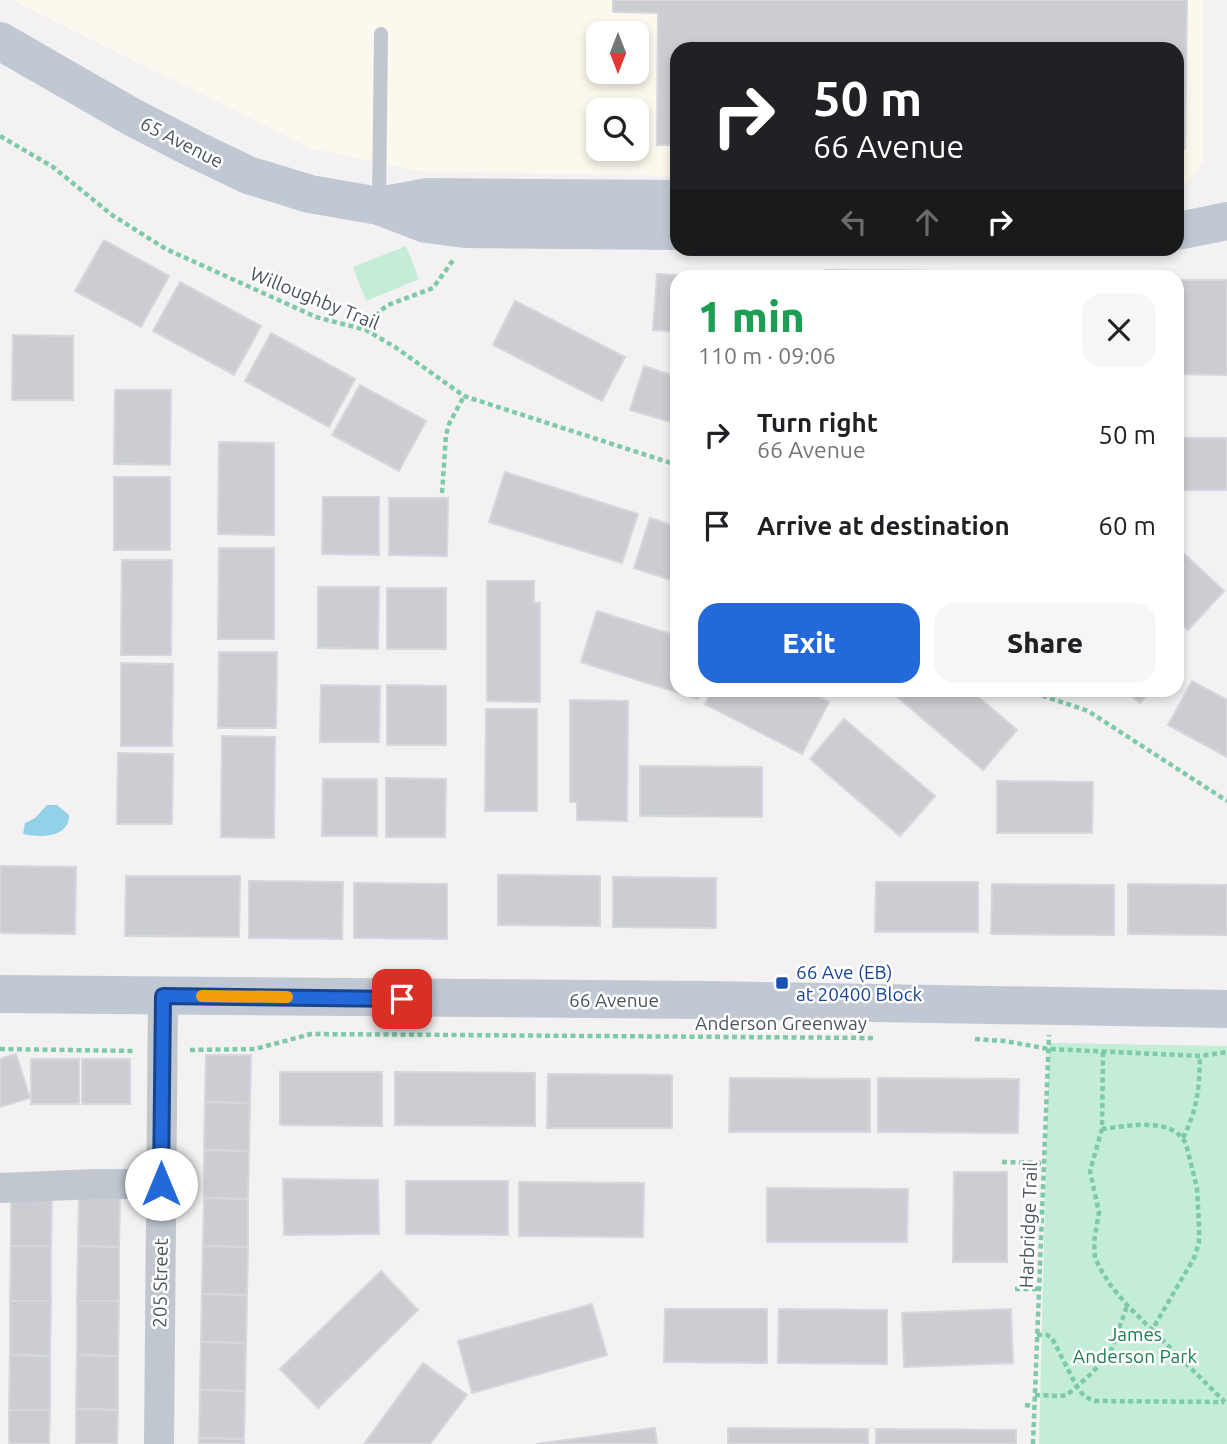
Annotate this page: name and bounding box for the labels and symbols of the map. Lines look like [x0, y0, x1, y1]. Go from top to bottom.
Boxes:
north arrow [586, 21, 649, 84]
street label: 65 Avenue [137, 112, 227, 172]
street label: Willoughby Trail [247, 262, 383, 334]
place label: 66 Ave (EB) at 20400 Block [796, 961, 923, 1005]
pin [372, 969, 432, 1029]
marker: 66 Ave (EB) at 20400 Block [774, 975, 790, 991]
street label: 66 Avenue [569, 989, 659, 1011]
street label: Anderson Greenway [695, 1012, 867, 1034]
position arrow [124, 1147, 198, 1221]
street label: Harbridge Trail [1015, 1161, 1041, 1289]
street label: 205 Street [148, 1238, 172, 1328]
park label: James Anderson Park [1073, 1323, 1198, 1367]

